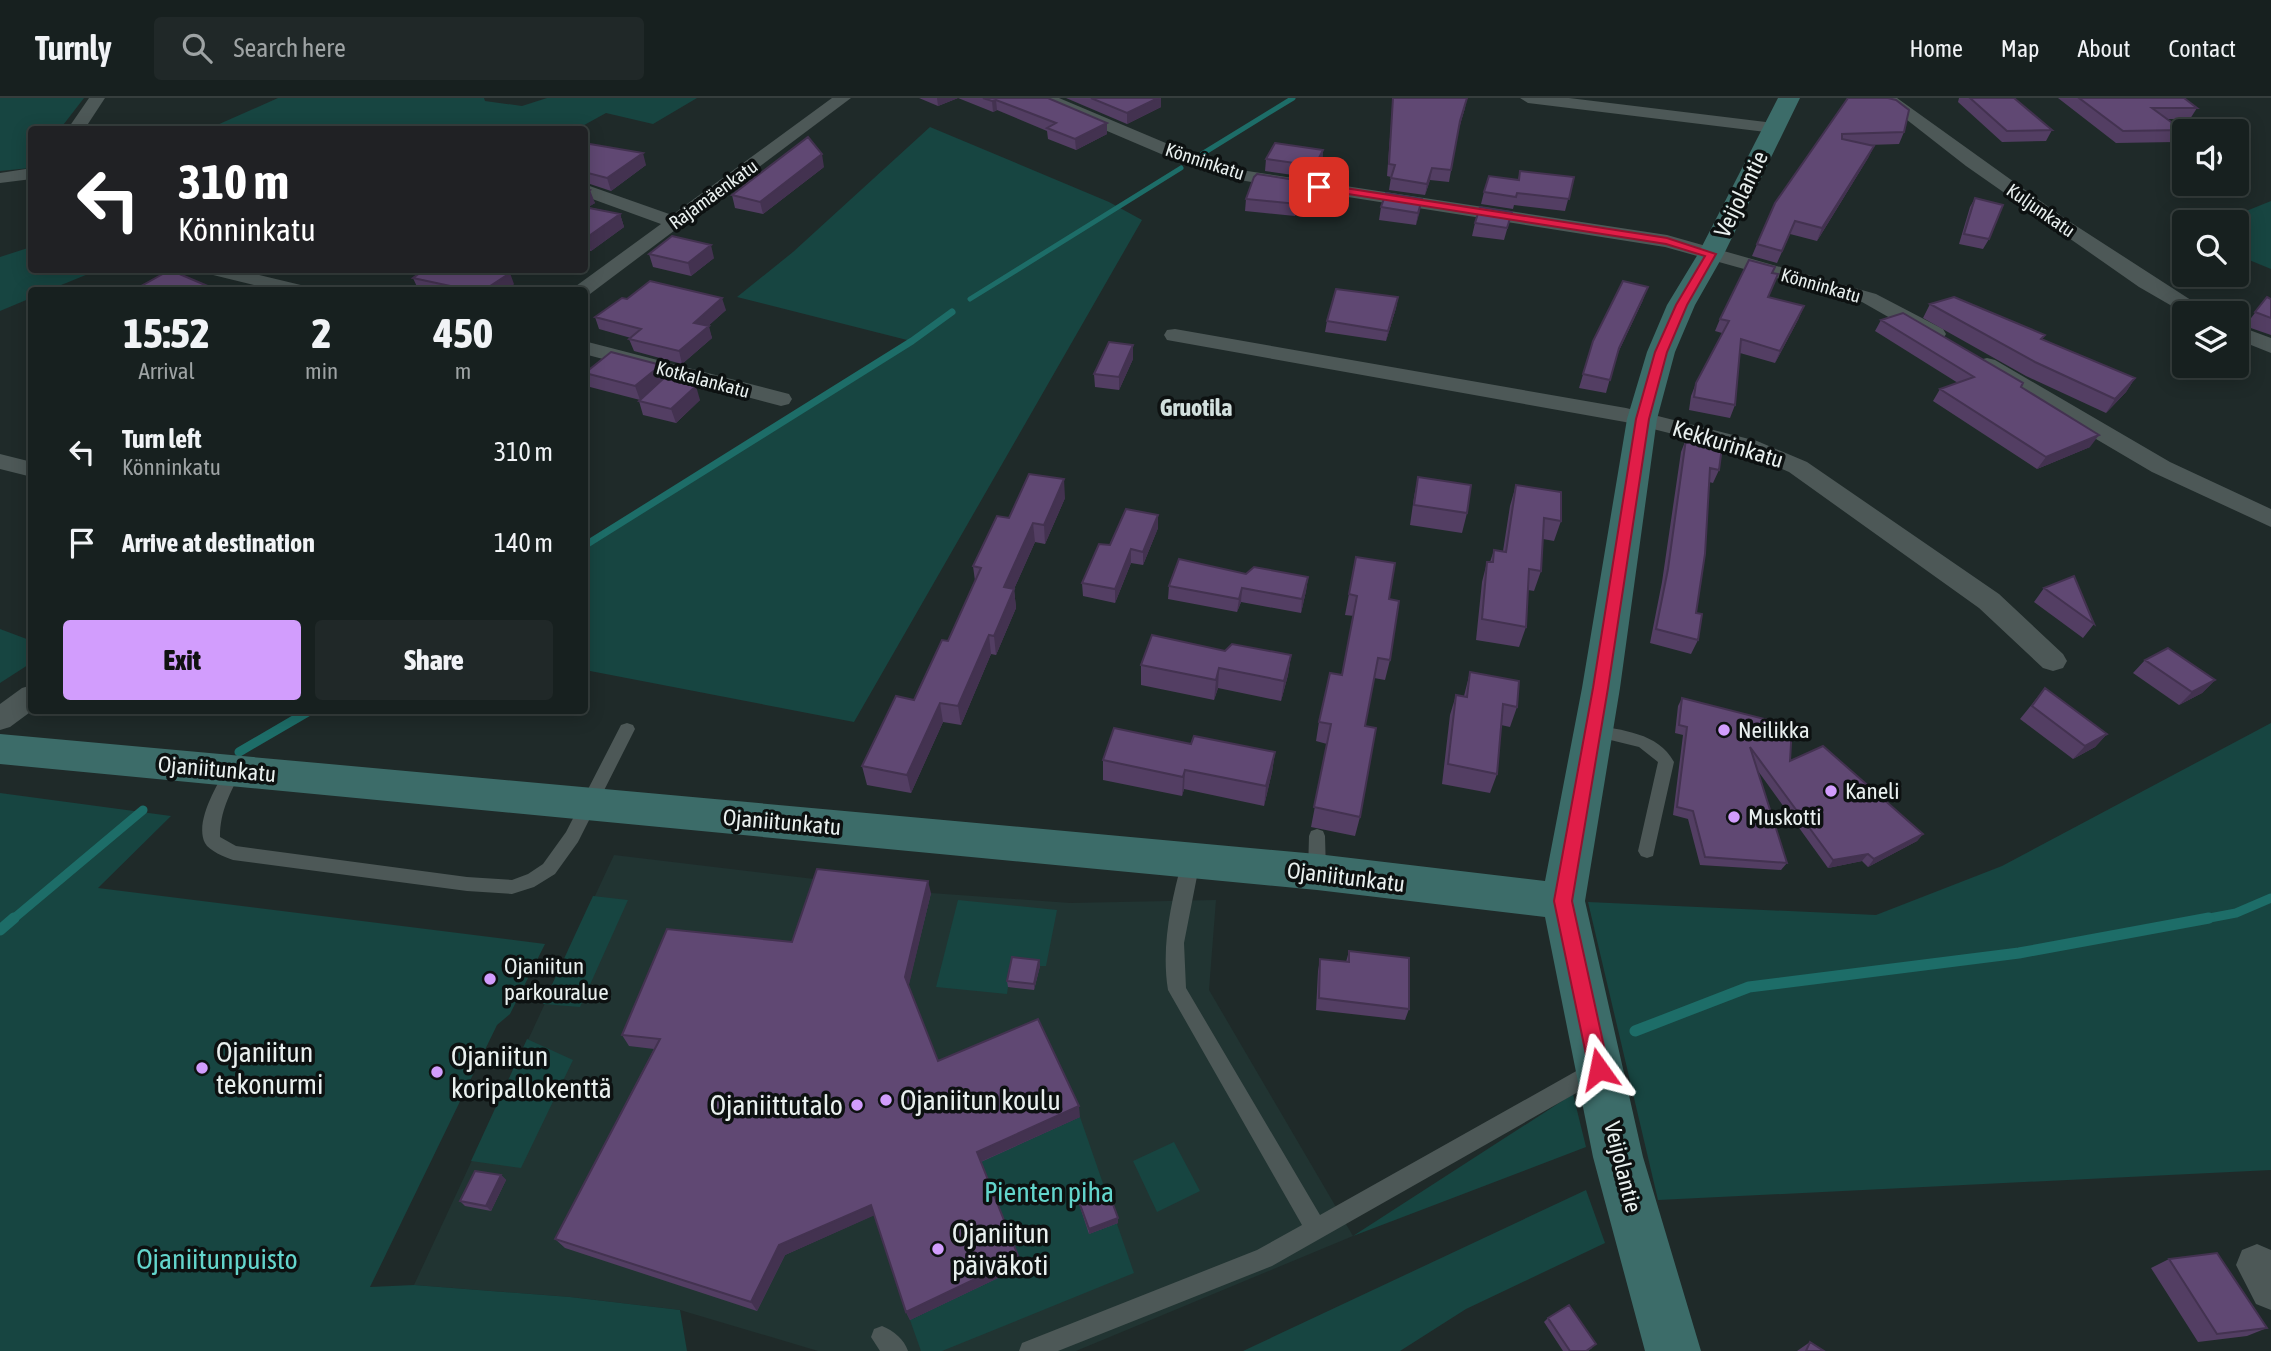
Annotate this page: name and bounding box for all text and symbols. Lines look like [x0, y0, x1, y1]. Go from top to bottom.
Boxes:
search box [154, 17, 644, 80]
text: Turnly [35, 29, 112, 67]
icon: search [178, 29, 216, 67]
text: Search here [234, 33, 346, 63]
text: Home [1909, 35, 1963, 62]
text: Map [2001, 35, 2039, 62]
text: About [2077, 35, 2130, 62]
text: Contact [2168, 35, 2236, 62]
map controls [2172, 119, 2249, 378]
button: sound [2172, 119, 2249, 196]
street label: Könninkatu [1163, 138, 1247, 184]
street label: Veijolantie [1709, 147, 1773, 241]
text: 310 m [178, 153, 289, 209]
icon: left [63, 154, 154, 245]
street label: Rajamäenkatu [665, 155, 761, 233]
pin [1289, 157, 1349, 217]
icon: arrive [1300, 168, 1338, 206]
street label: Kuljunkatu [2003, 179, 2079, 241]
button: search [2172, 210, 2249, 287]
text: Könninkatu [178, 211, 316, 248]
street label: Könninkatu [1779, 263, 1863, 307]
button: layers [2172, 301, 2249, 378]
text: 15:52 [123, 309, 210, 357]
text: 2 [312, 309, 331, 357]
text: 450 [433, 309, 493, 357]
street label: Kotkalankatu [654, 356, 752, 402]
text: Arrival [138, 358, 195, 384]
text: min [305, 358, 338, 384]
text: m [455, 358, 471, 384]
district label: Gruotila [1160, 394, 1232, 421]
street label: Kekkurinkatu [1670, 415, 1786, 473]
text: Turn left [122, 424, 202, 454]
icon: left [63, 433, 101, 471]
text: 310 m [494, 437, 553, 467]
text: Könninkatu [122, 454, 221, 480]
icon: arrive [63, 524, 101, 562]
text: Arrive at destination [122, 528, 315, 558]
text: 140 m [494, 528, 553, 558]
button: Exit [63, 620, 301, 700]
button: Share [315, 620, 553, 700]
place label: Neilikka [1738, 717, 1810, 743]
marker: Neilikka [1716, 722, 1732, 738]
street label: Ojaniitunkatu [157, 751, 277, 787]
place label: Kaneli [1845, 778, 1900, 804]
marker: Kaneli [1823, 783, 1839, 799]
street label: Ojaniitunkatu [722, 804, 842, 840]
place label: Muskotti [1748, 804, 1822, 830]
marker: Muskotti [1726, 809, 1742, 825]
street label: Ojaniitunkatu [1286, 857, 1406, 897]
place label: Ojaniitun parkouralue [504, 953, 609, 1005]
marker: Ojaniitun parkouralue [482, 971, 498, 987]
position arrow [1562, 1032, 1636, 1106]
place label: Ojaniitun tekonurmi [216, 1036, 323, 1100]
place label: Ojaniitun koripallokenttä [451, 1040, 612, 1104]
marker: Ojaniitun tekonurmi [194, 1060, 210, 1076]
marker: Ojaniitun koripallokenttä [429, 1064, 445, 1080]
place label: Ojaniitun koulu [900, 1084, 1061, 1116]
place label: Ojaniittutalo [710, 1089, 843, 1121]
marker: Ojaniitun koulu [878, 1092, 894, 1108]
marker: Ojaniittutalo [849, 1097, 865, 1113]
street label: Veijolantie [1599, 1119, 1647, 1215]
park label: Pienten piha [984, 1176, 1114, 1208]
place label: Ojaniitun päiväkoti [952, 1217, 1049, 1281]
marker: Ojaniitun päiväkoti [930, 1241, 946, 1257]
park label: Ojaniitunpuisto [136, 1243, 298, 1275]

